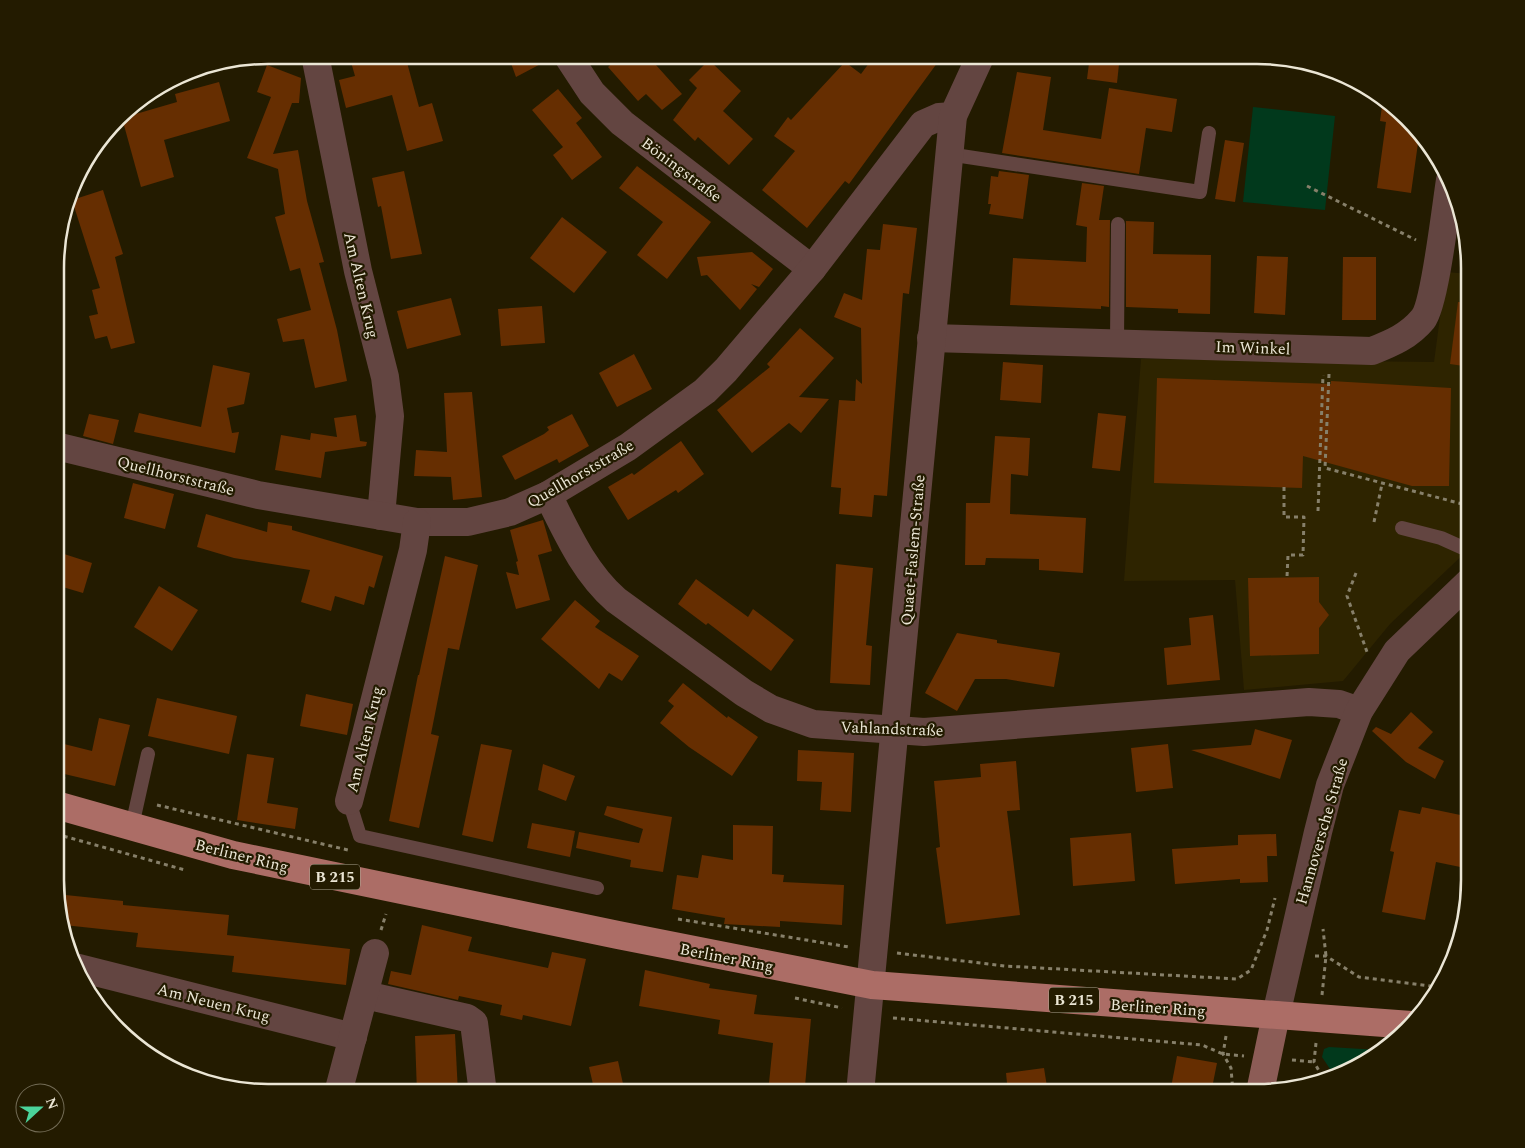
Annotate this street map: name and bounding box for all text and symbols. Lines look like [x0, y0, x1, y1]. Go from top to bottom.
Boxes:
street label: Böningstraße [636, 131, 727, 208]
street label: Am Alten Krug [337, 230, 385, 341]
street label: Im Winkel [1215, 335, 1291, 361]
street label: Quellhorststraße [523, 433, 638, 514]
street label: Quellhorststraße [115, 450, 237, 502]
street label: Quaet-Faslem-Straße [894, 474, 932, 627]
street label: Am Alten Krug [340, 684, 390, 795]
street label: Vahlandstraße [840, 715, 944, 743]
street label: Hannoversche Straße [1290, 755, 1354, 907]
street label: Berliner Ring [193, 833, 291, 879]
road number: B 215 [310, 864, 360, 890]
street label: Berliner Ring [678, 937, 776, 979]
street label: Am Neuen Krug [155, 977, 273, 1029]
road number: B 215 [1049, 988, 1099, 1012]
street label: Berliner Ring [1109, 993, 1206, 1023]
north arrow [15, 1083, 65, 1133]
text: N [40, 1094, 64, 1113]

